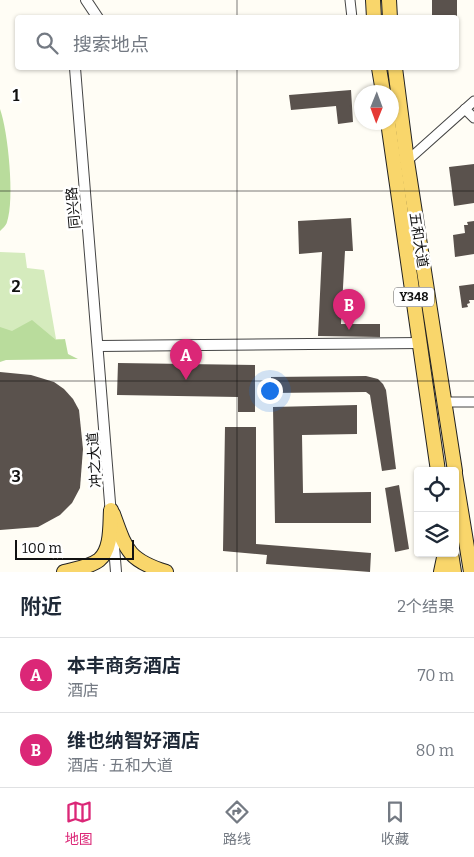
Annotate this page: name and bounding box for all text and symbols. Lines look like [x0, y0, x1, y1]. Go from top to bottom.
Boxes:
search box [15, 15, 459, 70]
icon: search [33, 29, 61, 57]
text: 搜索地点 [73, 33, 149, 56]
north arrow [354, 85, 399, 130]
text: 1 [13, 86, 20, 105]
street label: 同兴路 [63, 186, 84, 230]
street label: 五和大道 [406, 211, 431, 269]
text: 2 [11, 277, 21, 296]
road number: Y348 [394, 288, 434, 306]
pin: B [333, 289, 365, 330]
pin: A [170, 339, 202, 380]
your location [257, 378, 283, 404]
street label: 冲之大道 [84, 431, 105, 488]
text: 3 [11, 467, 21, 486]
map controls [414, 467, 459, 557]
button: locate [414, 467, 459, 512]
button: layers [414, 512, 459, 557]
scale bar [15, 537, 134, 560]
text: 100 m [22, 540, 62, 557]
text: 附近 [20, 594, 62, 620]
text: 2个结果 [397, 597, 454, 616]
text: 本丰商务酒店 [67, 654, 181, 677]
text: A [30, 666, 42, 685]
text: 70 m [418, 666, 454, 685]
text: 酒店 [67, 681, 99, 700]
text: 维也纳智好酒店 [67, 729, 200, 752]
text: B [31, 741, 41, 760]
text: 80 m [416, 741, 454, 760]
text: 酒店 · 五和大道 [67, 756, 173, 775]
tab: 地图 [65, 798, 93, 848]
tab: 路线 [223, 798, 251, 848]
tab: 收藏 [381, 798, 409, 848]

